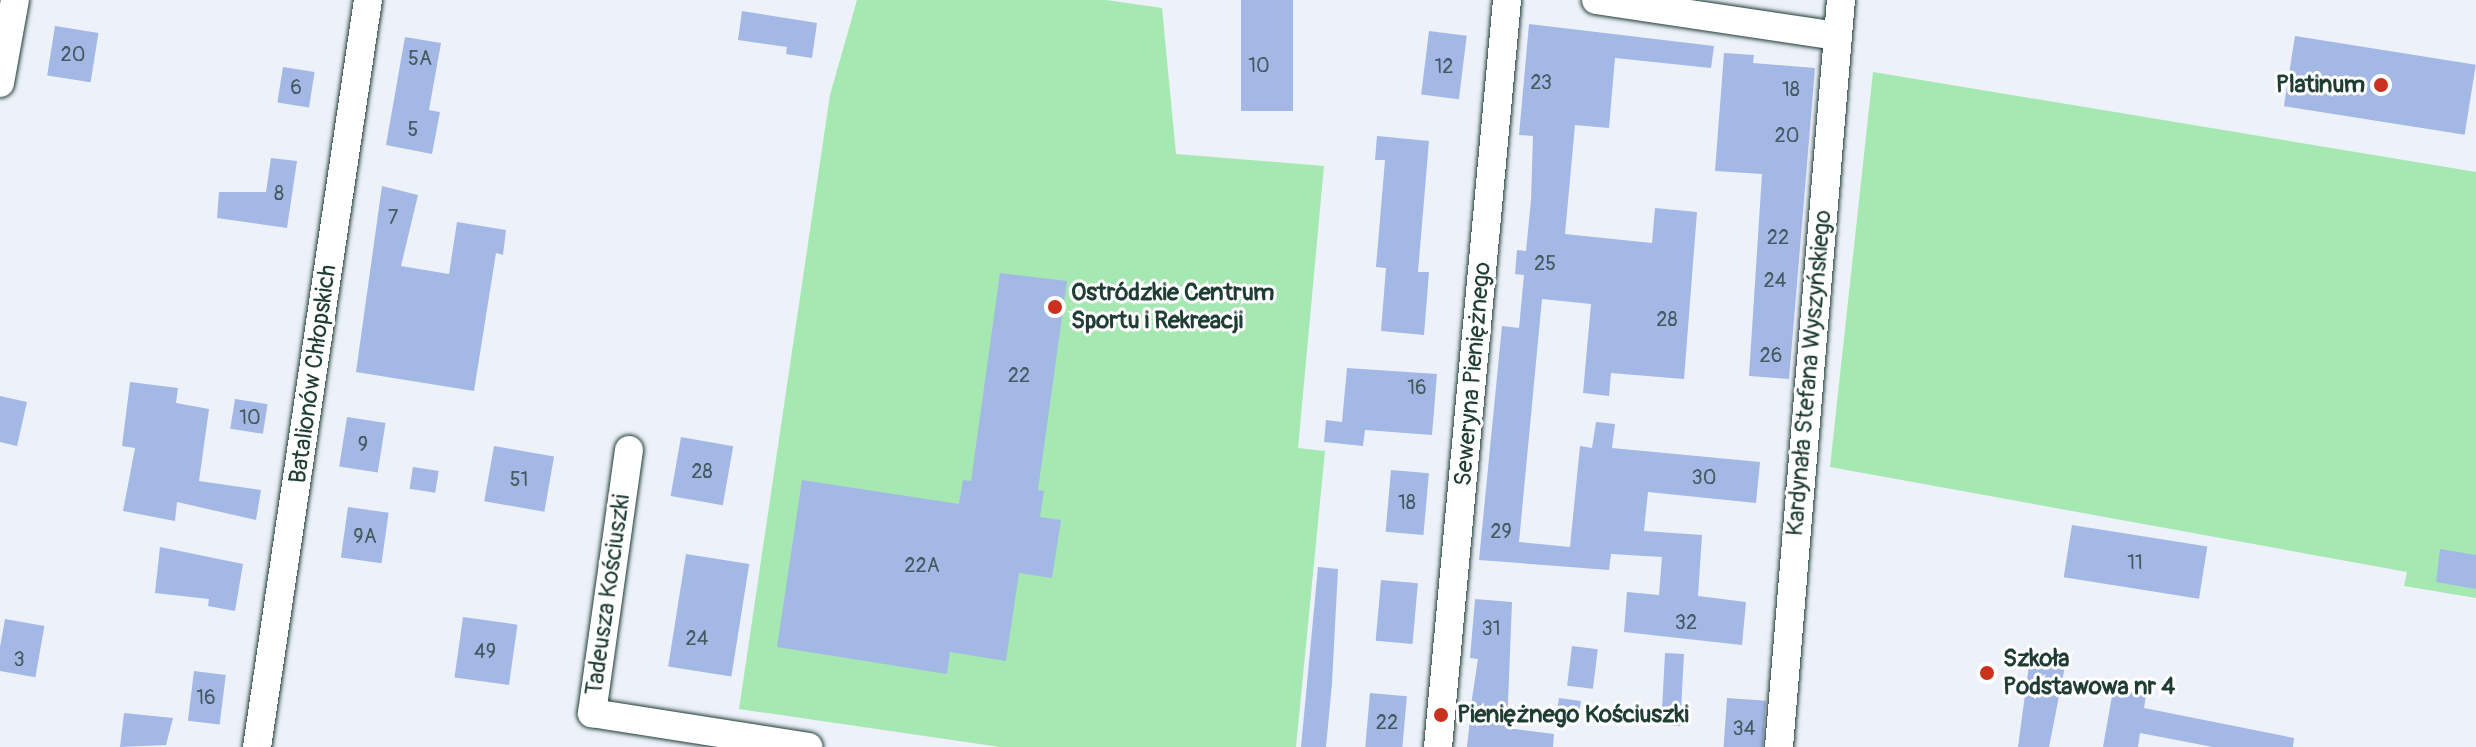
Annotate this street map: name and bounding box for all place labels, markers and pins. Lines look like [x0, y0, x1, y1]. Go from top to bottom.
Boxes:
place label: Platinum [2276, 71, 2365, 99]
marker: Platinum [2372, 76, 2390, 94]
place label: Ostródzkie Centrum Sportu i Rekreacji [1071, 279, 1274, 335]
marker: Ostródzkie Centrum Sportu i Rekreacji [1046, 298, 1064, 316]
place label: Szkoła Podstawowa nr 4 [2003, 645, 2175, 701]
marker: Szkoła Podstawowa nr 4 [1978, 664, 1996, 682]
place label: Pieniężnego Kościuszki [1457, 701, 1689, 729]
marker: Pieniężnego Kościuszki [1432, 706, 1450, 724]

